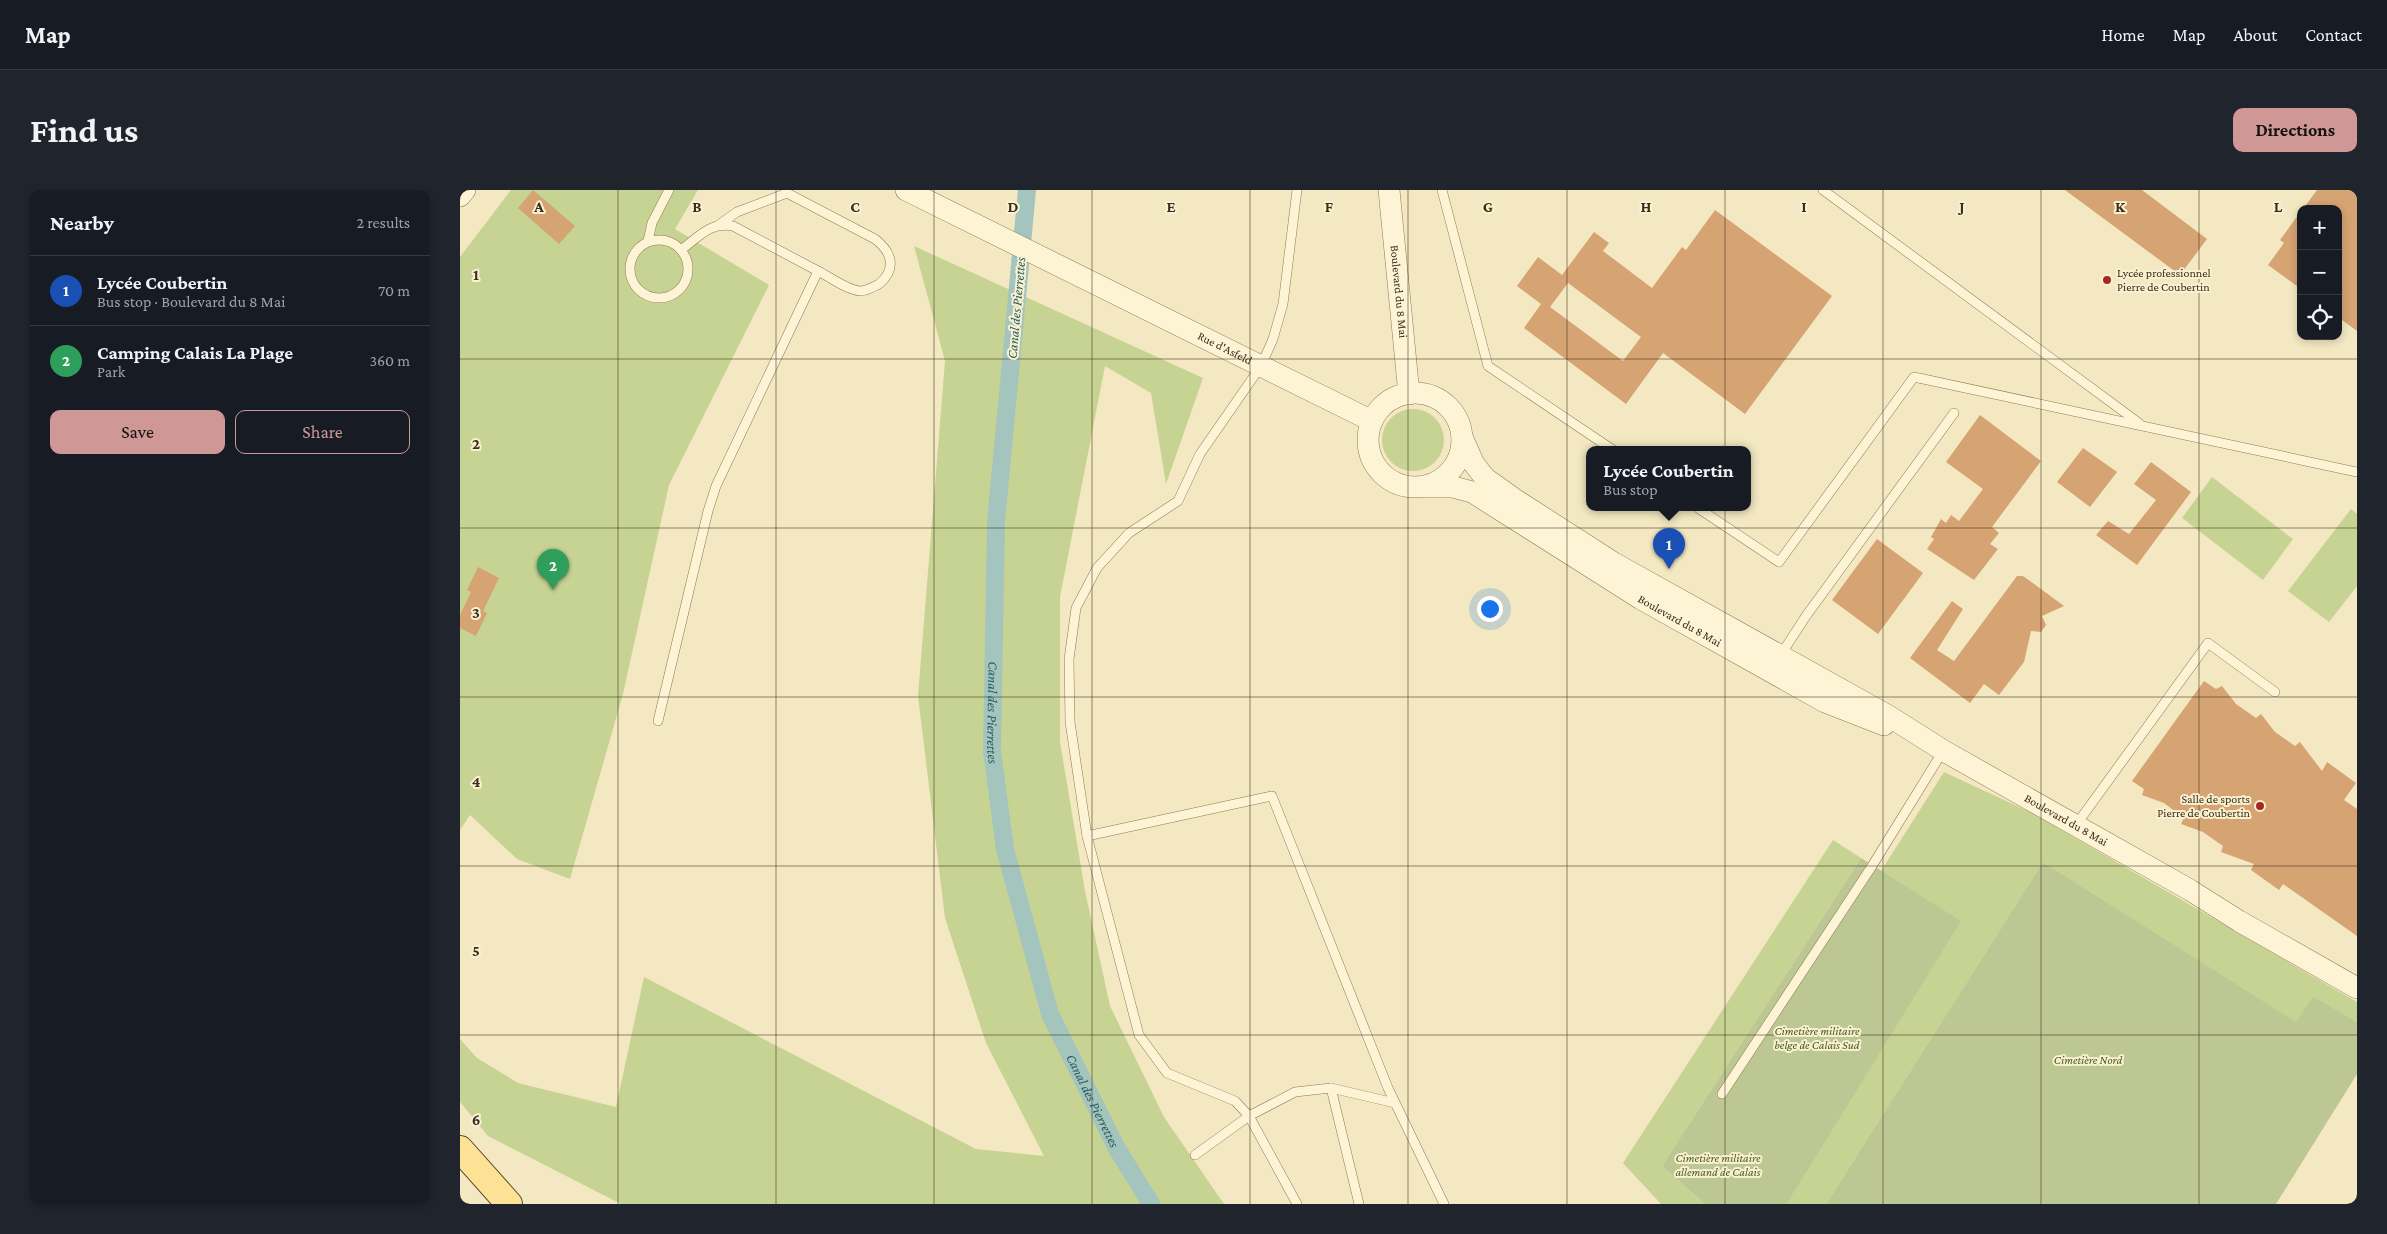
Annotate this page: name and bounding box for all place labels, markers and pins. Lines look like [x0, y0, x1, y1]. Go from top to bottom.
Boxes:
place label: Lycée professionnel Pierre de Coubertin [2117, 266, 2211, 294]
marker: Lycée professionnel Pierre de Coubertin [2101, 274, 2113, 286]
pin: 1 [1653, 528, 1685, 569]
pin: 2 [537, 549, 569, 590]
place label: Salle de sports Pierre de Coubertin [2157, 792, 2251, 820]
marker: Salle de sports Pierre de Coubertin [2254, 800, 2266, 812]

